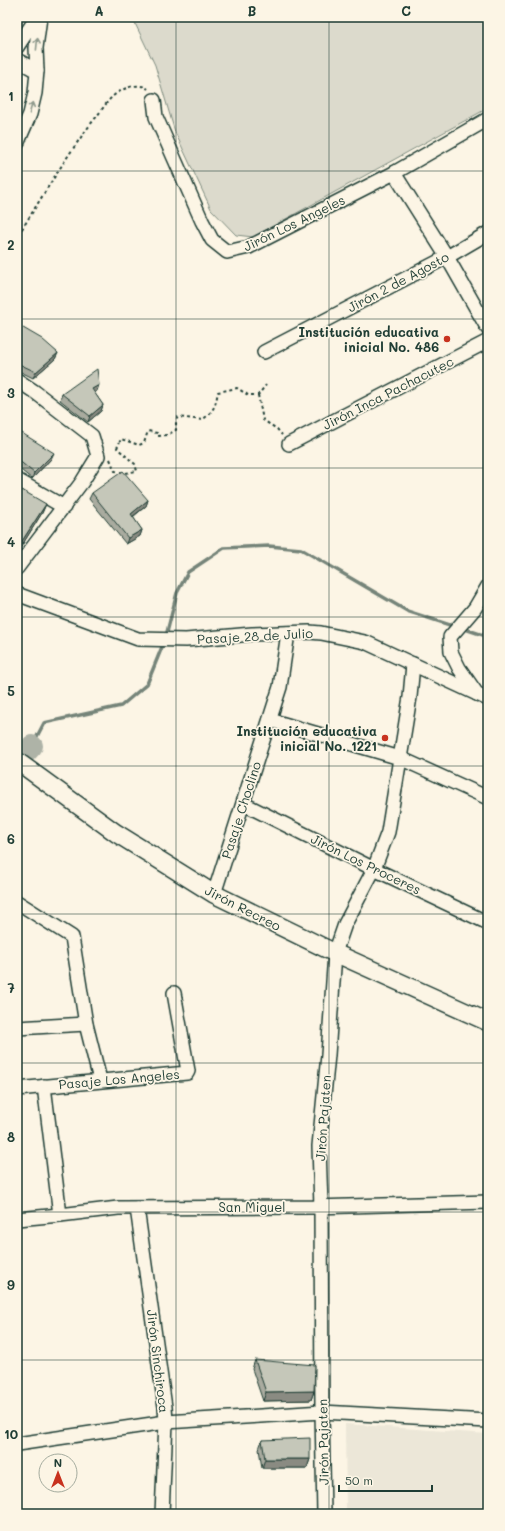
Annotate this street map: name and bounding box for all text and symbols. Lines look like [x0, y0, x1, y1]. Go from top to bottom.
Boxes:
text: A [94, 2, 104, 19]
text: B [248, 2, 257, 19]
text: C [401, 2, 411, 19]
one-way arrow [33, 38, 40, 51]
text: 1 [8, 87, 14, 104]
one-way arrow [28, 102, 36, 115]
street label: Jirón Los Angeles [240, 191, 347, 255]
text: 2 [7, 236, 15, 253]
street label: Jirón 2 de Agosto [344, 247, 452, 315]
place label: Institución educativa inicial No. 486 [298, 323, 439, 355]
marker: Institución educativa inicial No. 486 [442, 334, 452, 344]
street label: Jirón Inca Pachacutec [319, 352, 456, 433]
text: 3 [7, 384, 15, 401]
text: 4 [7, 533, 15, 550]
street label: Pasaje 28 de Julio [197, 624, 314, 647]
text: 5 [7, 682, 15, 699]
place label: Institución educativa inicial No. 1221 [236, 722, 377, 754]
marker: Institución educativa inicial No. 1221 [380, 733, 390, 743]
street label: Pasaje Choclino [217, 759, 264, 861]
street label: Jirón Los Proceres [308, 829, 424, 898]
text: 6 [7, 830, 15, 847]
street label: Jirón Recreo [202, 881, 284, 934]
text: 7 [7, 979, 15, 996]
street label: Pasaje Los Angeles [58, 1065, 180, 1092]
street label: Jirón Pajaten [311, 1074, 334, 1162]
text: 8 [7, 1128, 15, 1145]
street label: San Miguel [218, 1198, 286, 1215]
text: 9 [7, 1276, 15, 1293]
street label: Jirón Sinchiroca [144, 1308, 173, 1414]
street label: Jirón Pajaten [313, 1399, 332, 1485]
text: 10 [4, 1425, 18, 1442]
north arrow [38, 1453, 78, 1493]
text: N [54, 1455, 62, 1470]
scale bar [339, 1467, 432, 1493]
text: 50 m [345, 1472, 373, 1488]

